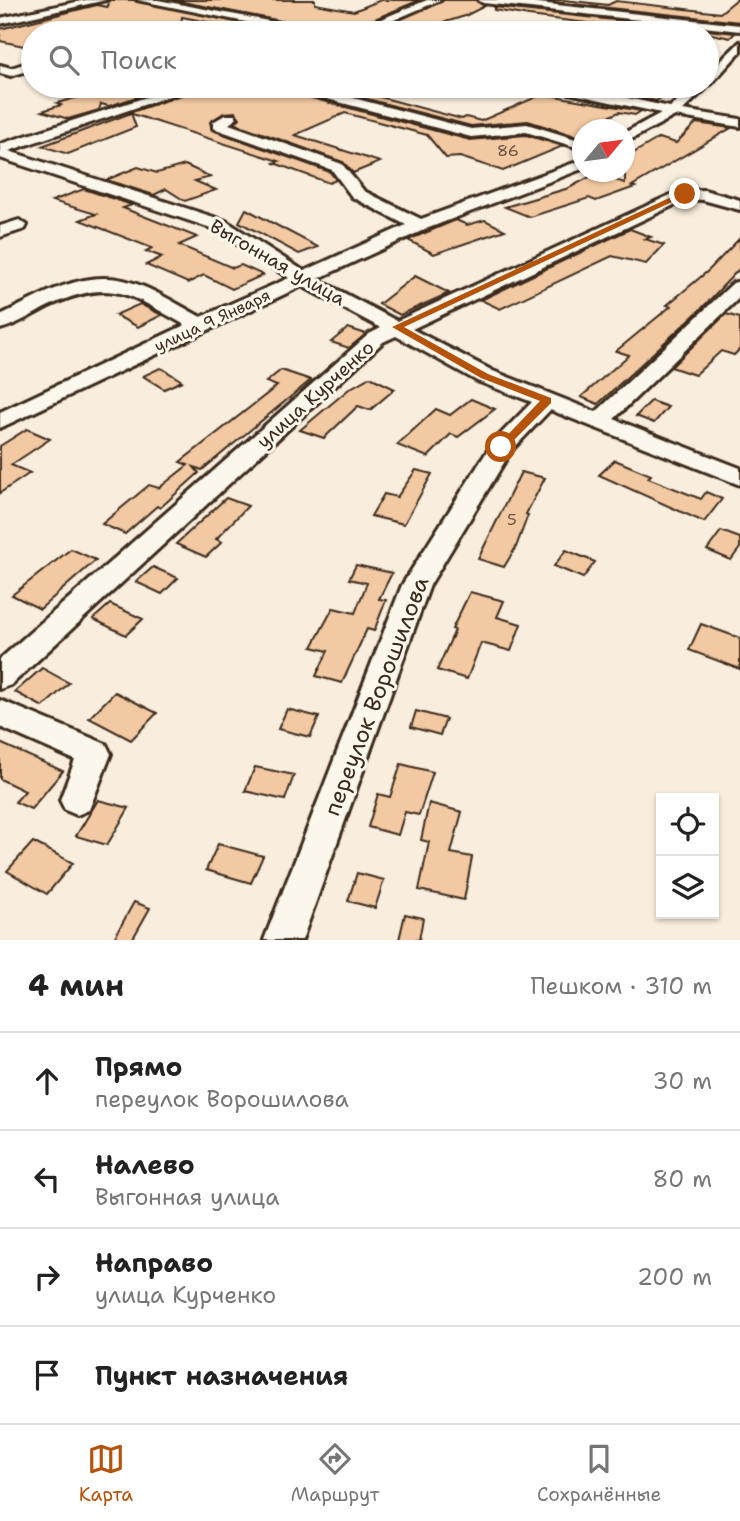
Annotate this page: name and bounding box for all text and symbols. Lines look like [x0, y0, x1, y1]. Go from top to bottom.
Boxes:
search box [21, 21, 719, 98]
icon: search [45, 41, 83, 79]
text: Поиск [101, 42, 177, 77]
north arrow [572, 119, 635, 182]
house number: 86 [497, 140, 519, 161]
route end [669, 178, 700, 209]
street label: Выгонная улица [205, 214, 350, 311]
street label: улица 9 Января [151, 284, 274, 357]
street label: улица Курченко [251, 335, 379, 454]
route start [485, 431, 516, 462]
house number: 5 [507, 509, 517, 530]
street label: переулок Ворошилова [317, 572, 435, 820]
map controls [656, 793, 719, 919]
button: locate [656, 793, 719, 856]
button: layers [656, 856, 719, 919]
text: 4 мин [28, 965, 124, 1006]
text: Пешком · 310 m [530, 971, 712, 1001]
text: Прямо [95, 1049, 183, 1084]
icon: ahead [28, 1062, 66, 1100]
text: 30 m [653, 1066, 712, 1096]
text: переулок Ворошилова [95, 1084, 349, 1114]
text: Налево [95, 1147, 195, 1182]
icon: left [28, 1160, 66, 1198]
text: 80 m [653, 1164, 712, 1194]
text: Выгонная улица [95, 1182, 280, 1212]
text: Направо [95, 1245, 213, 1280]
icon: right [28, 1258, 66, 1296]
text: 200 m [637, 1262, 712, 1292]
text: улица Курченко [95, 1280, 276, 1310]
icon: arrive [28, 1356, 66, 1394]
text: Пункт назначения [95, 1358, 348, 1393]
tab: Карта [79, 1440, 133, 1507]
tab: Маршрут [291, 1440, 379, 1507]
tab: Сохранённые [537, 1440, 661, 1507]

